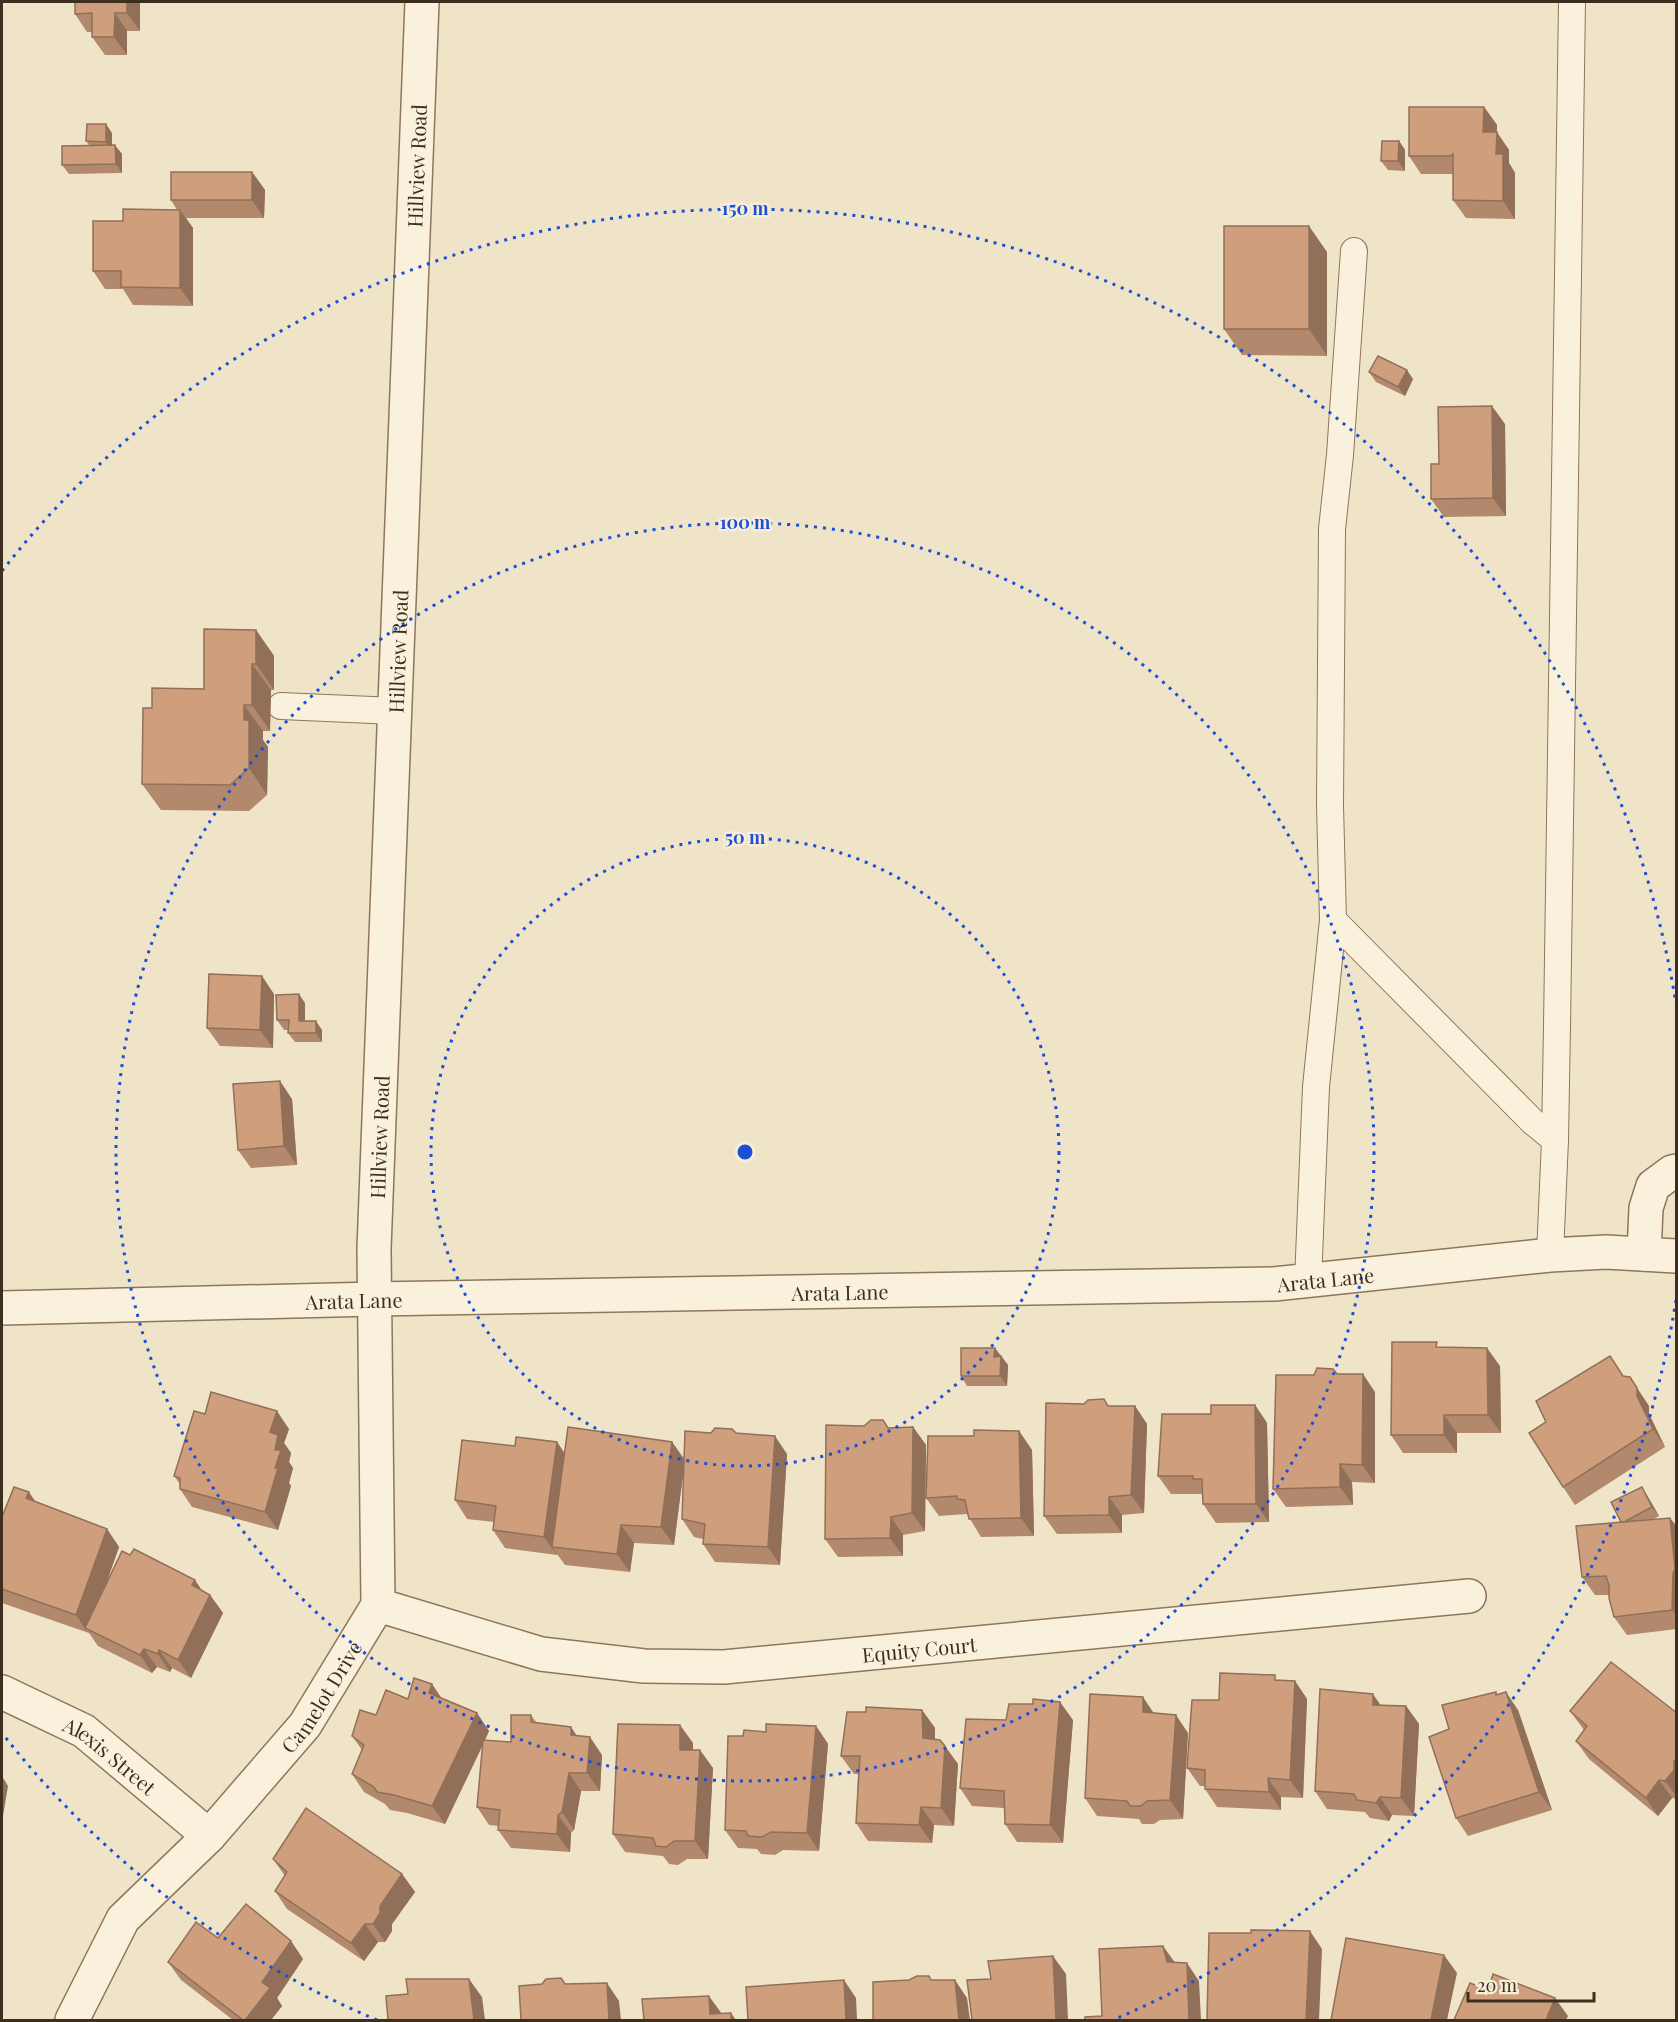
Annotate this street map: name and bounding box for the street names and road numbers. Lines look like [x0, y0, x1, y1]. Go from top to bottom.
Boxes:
street label: Hillview Road [400, 103, 432, 228]
street label: Hillview Road [381, 589, 413, 714]
street label: Hillview Road [362, 1074, 394, 1199]
street label: Arata Lane [1275, 1260, 1375, 1297]
street label: Arata Lane [790, 1277, 889, 1306]
street label: Arata Lane [304, 1285, 403, 1314]
street label: Equity Court [861, 1629, 979, 1667]
street label: Camelot Drive [274, 1635, 367, 1758]
street label: Alexis Street [59, 1709, 163, 1801]

